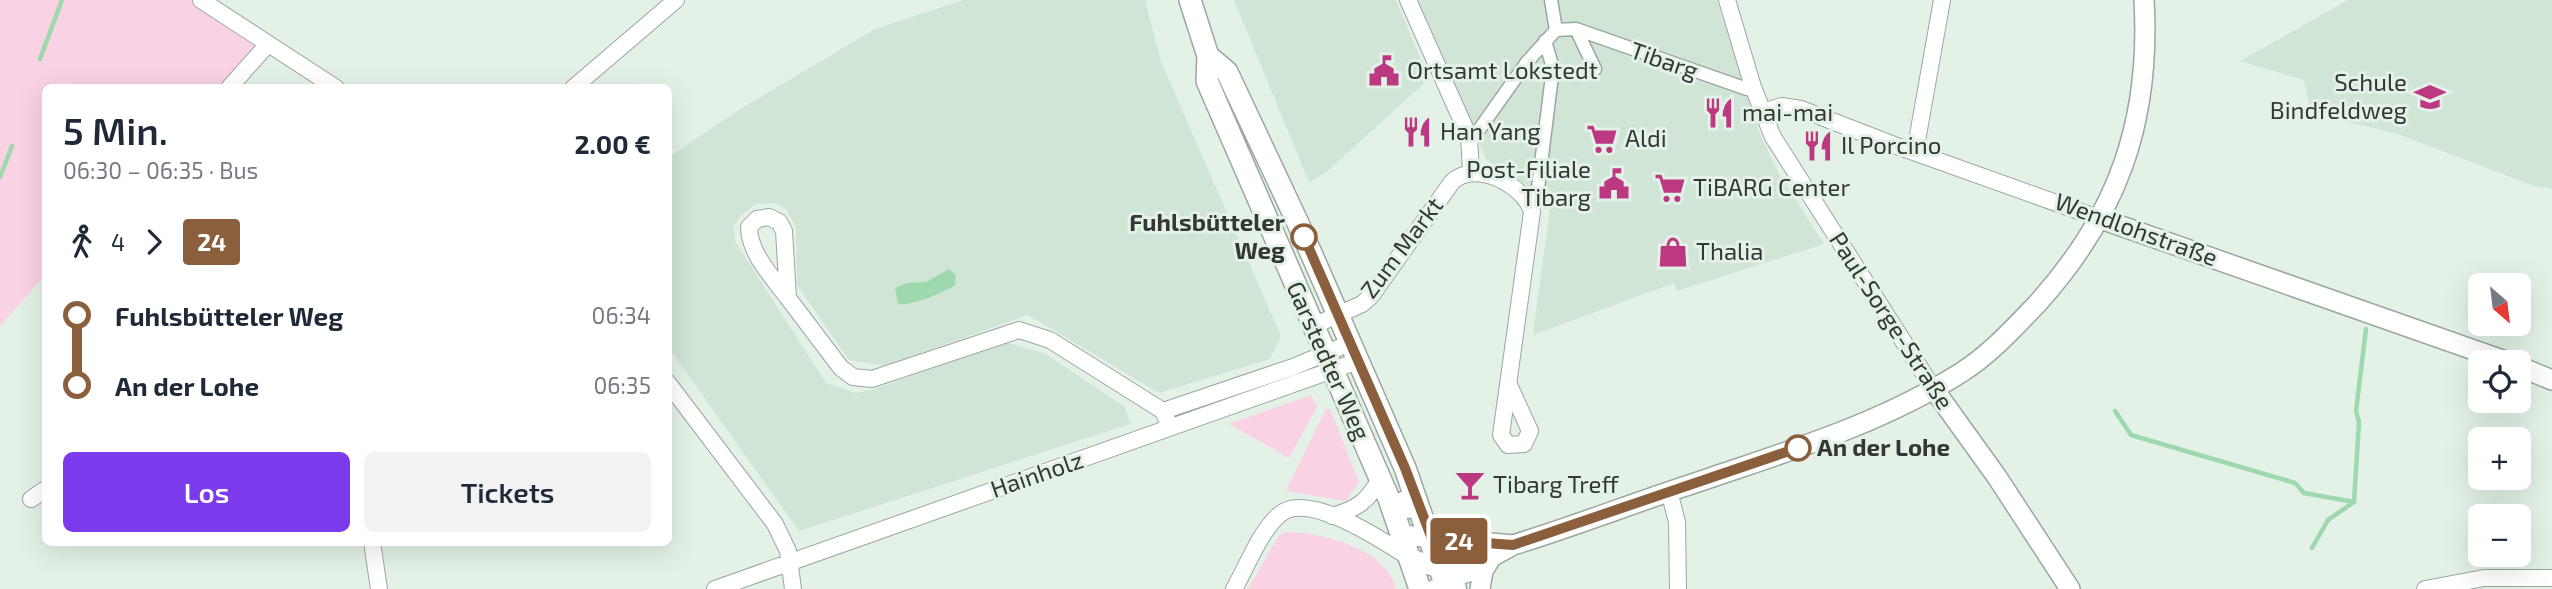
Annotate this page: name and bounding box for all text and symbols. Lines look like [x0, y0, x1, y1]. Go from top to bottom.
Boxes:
street label: Tibarg [1627, 35, 1702, 85]
public building icon: Ortsamt Lokstedt [1367, 54, 1401, 88]
place label: Ortsamt Lokstedt [1407, 55, 1598, 84]
place label: Schule Bindfeldweg [2270, 67, 2407, 124]
school or university icon: Schule Bindfeldweg [2413, 80, 2447, 114]
restaurant icon: mai-mai [1702, 96, 1736, 130]
place label: mai-mai [1742, 97, 1833, 126]
text: 5 Min. [63, 107, 168, 153]
restaurant icon: Han Yang [1400, 115, 1434, 149]
place label: Han Yang [1440, 116, 1541, 145]
supermarket icon: Aldi [1585, 122, 1619, 156]
place label: Aldi [1625, 123, 1667, 152]
text: 2.00 € [574, 128, 651, 159]
restaurant icon: Il Porcino [1801, 129, 1835, 163]
place label: Il Porcino [1841, 130, 1941, 159]
place label: Post-Filiale Tibarg [1466, 154, 1591, 211]
text: 06:30 – 06:35 · Bus [63, 156, 258, 184]
public building icon: Post-Filiale Tibarg [1597, 167, 1631, 201]
supermarket icon: TiBARG Center [1653, 171, 1687, 205]
place label: TiBARG Center [1693, 172, 1851, 201]
street label: Wendlohstraße [2051, 186, 2222, 271]
street label: Zum Markt [1353, 191, 1448, 303]
place label: Fuhlsbütteler Weg [1129, 207, 1286, 264]
icon: walk [63, 223, 101, 261]
icon: forward [135, 223, 173, 261]
marker: Fuhlsbütteler Weg [1291, 224, 1317, 250]
street label: Paul-Sorge-Straße [1824, 226, 1960, 414]
text: 24 [197, 227, 226, 256]
text: 4 [111, 228, 125, 256]
shop icon: Thalia [1656, 235, 1690, 269]
place label: Thalia [1696, 236, 1763, 265]
north arrow [2468, 273, 2530, 336]
map controls [2468, 273, 2531, 567]
street label: Garstedter Weg [1281, 277, 1377, 444]
text: Fuhlsbütteler Weg [115, 300, 343, 331]
text: 06:34 [592, 301, 651, 329]
button: locate [2468, 350, 2531, 413]
text: An der Lohe [115, 370, 259, 401]
text: 06:35 [593, 371, 651, 399]
button: + [2468, 427, 2531, 490]
place label: An der Lohe [1817, 432, 1950, 461]
marker: An der Lohe [1785, 435, 1811, 461]
street label: Hainholz [986, 444, 1087, 503]
button: Los [63, 452, 350, 532]
button: Tickets [364, 452, 651, 532]
bar icon: Tibarg Treff [1453, 468, 1487, 502]
place label: Tibarg Treff [1493, 469, 1619, 498]
button: − [2468, 504, 2531, 567]
line badge: 24 [1428, 518, 1490, 564]
text: 24 [1444, 526, 1474, 555]

